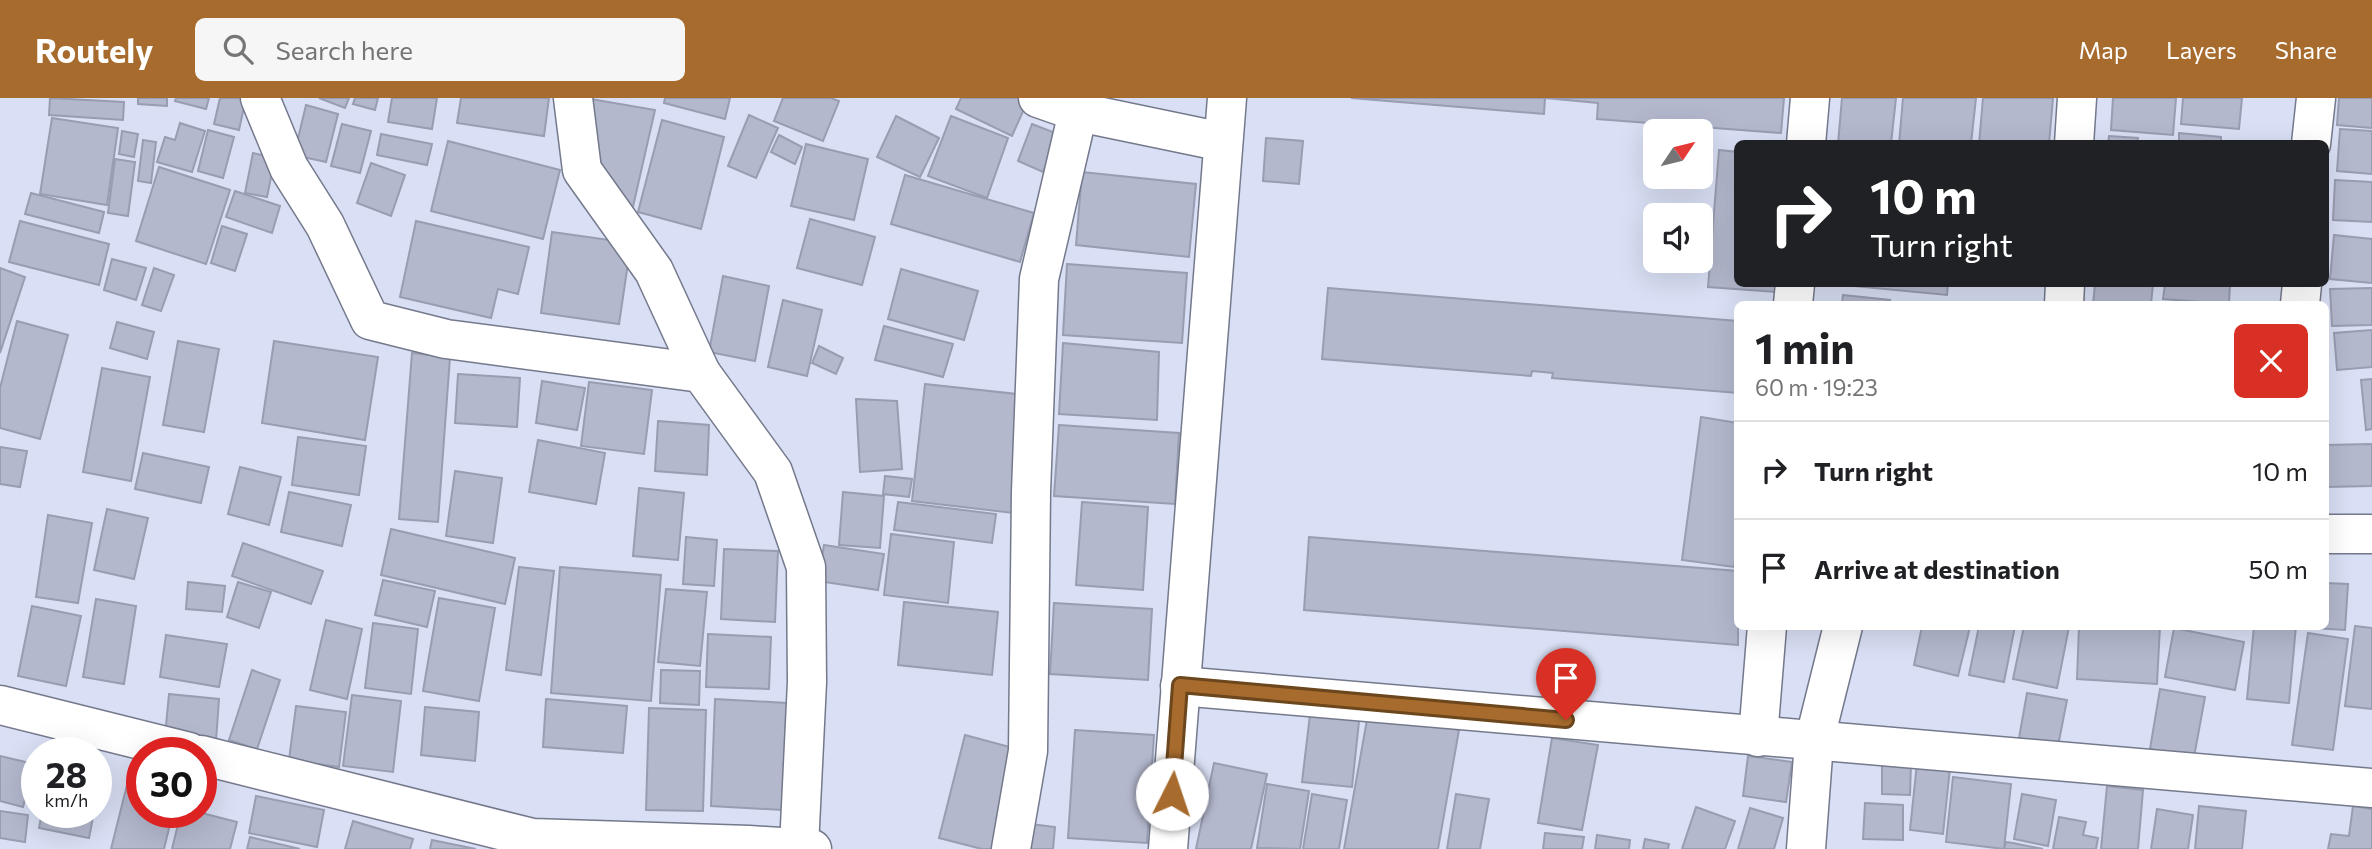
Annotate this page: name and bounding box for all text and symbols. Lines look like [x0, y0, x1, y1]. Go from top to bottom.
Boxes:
search box [195, 18, 685, 81]
text: Routely [35, 29, 153, 70]
icon: search [219, 30, 257, 68]
text: Search here [275, 34, 413, 65]
text: Map [2079, 35, 2128, 64]
text: Layers [2166, 35, 2237, 64]
text: Share [2275, 35, 2337, 64]
north arrow [1643, 119, 1713, 189]
map controls [1643, 119, 1713, 273]
text: 10 m [1870, 164, 1977, 224]
icon: right [1755, 168, 1846, 259]
button: sound [1643, 203, 1713, 273]
text: Turn right [1870, 224, 2013, 264]
text: 1 min [1755, 321, 1855, 373]
button: close [2234, 324, 2308, 398]
text: 60 m · 19:23 [1755, 373, 1878, 401]
icon: right [1755, 451, 1793, 489]
text: Turn right [1814, 455, 1933, 486]
text: 10 m [2252, 455, 2308, 486]
icon: arrive [1755, 549, 1793, 587]
text: Arrive at destination [1814, 553, 2060, 584]
text: 50 m [2248, 553, 2308, 584]
pin [1536, 648, 1596, 720]
icon: arrive [1547, 659, 1585, 697]
speed limit sign: 30 [126, 737, 217, 828]
text: 28 [46, 752, 87, 795]
position arrow [1135, 757, 1209, 831]
text: km/h [45, 789, 88, 811]

